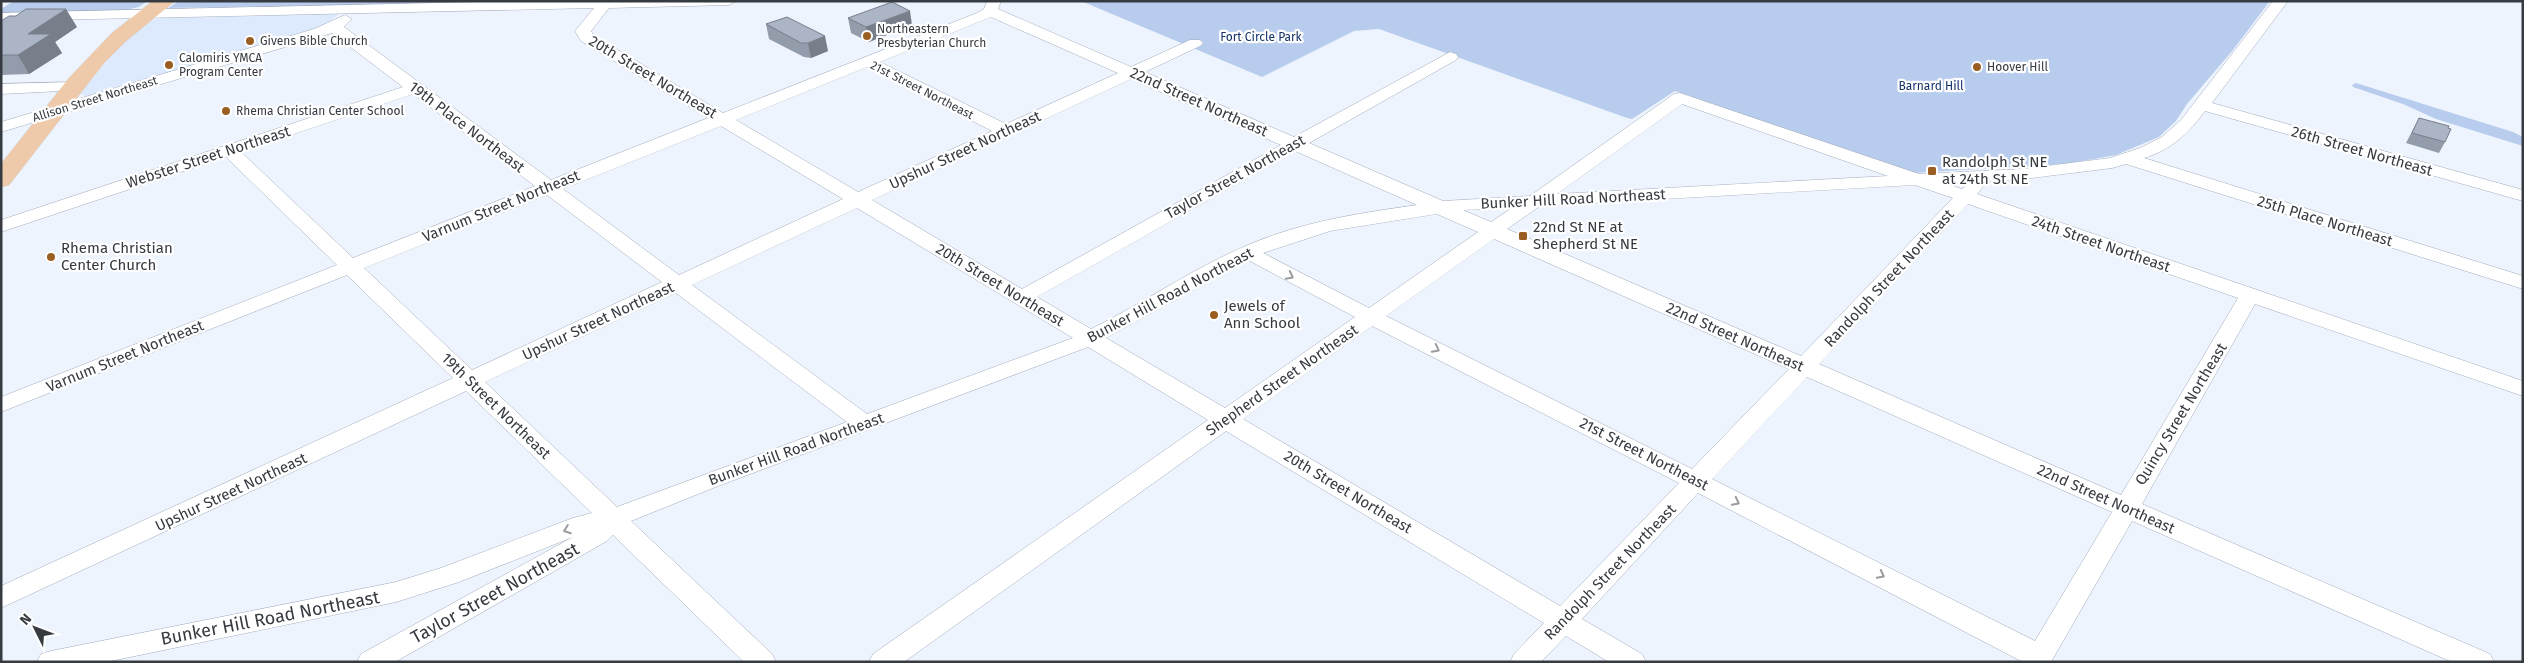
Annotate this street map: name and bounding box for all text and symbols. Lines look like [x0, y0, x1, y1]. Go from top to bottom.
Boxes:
place label: Northeastern Presbyterian Church [877, 22, 986, 50]
marker: Northeastern Presbyterian Church [861, 30, 873, 42]
park label: Fort Circle Park [1220, 30, 1303, 44]
street label: 20th Street Northeast [586, 32, 721, 123]
place label: Givens Bible Church [260, 34, 368, 48]
marker: Givens Bible Church [244, 35, 256, 47]
place label: Calomiris YMCA Program Center [179, 51, 263, 79]
street label: 21st Street Northeast [868, 58, 976, 122]
marker: Calomiris YMCA Program Center [163, 59, 175, 71]
place label: Hoover Hill [1987, 60, 2048, 74]
marker: Hoover Hill [1971, 61, 1983, 73]
street label: 22nd Street Northeast [1127, 64, 1271, 141]
street label: Allison Street Northeast [31, 73, 160, 125]
street label: 19th Place Northeast [406, 78, 529, 177]
park label: Barnard Hill [1898, 79, 1964, 93]
place label: Rhema Christian Center School [236, 104, 404, 118]
marker: Rhema Christian Center School [220, 105, 232, 117]
street label: Upshur Street Northeast [886, 107, 1044, 193]
street label: Webster Street Northeast [124, 122, 293, 192]
street label: 26th Street Northeast [2289, 122, 2435, 180]
street label: Taylor Street Northeast [1162, 131, 1309, 223]
place label: Randolph St NE at 24th St NE [1942, 153, 2048, 188]
marker: Randolph St NE at 24th St NE [1926, 165, 1938, 177]
street label: Varnum Street Northeast [420, 166, 583, 246]
street label: Bunker Hill Road Northeast [1480, 185, 1667, 213]
street label: 25th Place Northeast [2255, 192, 2395, 250]
street label: Randolph Street Northeast [1820, 205, 1958, 351]
street label: 24th Street Northeast [2029, 212, 2173, 276]
place label: 22nd St NE at Shepherd St NE [1533, 218, 1638, 253]
marker: 22nd St NE at Shepherd St NE [1517, 230, 1529, 242]
place label: Rhema Christian Center Church [61, 239, 173, 274]
street label: 20th Street Northeast [933, 240, 1068, 331]
street label: Bunker Hill Road Northeast [1084, 243, 1257, 346]
marker: Rhema Christian Center Church [45, 251, 57, 263]
one-way arrow [1285, 270, 1294, 280]
street label: Upshur Street Northeast [519, 278, 677, 364]
place label: Jewels of Ann School [1224, 297, 1301, 332]
street label: 22nd Street Northeast [1663, 299, 1807, 376]
marker: Jewels of Ann School [1208, 309, 1220, 321]
street label: Varnum Street Northeast [44, 316, 207, 396]
street label: Shepherd Street Northeast [1203, 320, 1362, 439]
street label: Quincy Street Northeast [2131, 339, 2231, 488]
one-way arrow [1430, 343, 1439, 353]
street label: 19th Street Northeast [438, 349, 555, 463]
street label: Bunker Hill Road Northeast [706, 409, 887, 489]
street label: 21st Street Northeast [1577, 414, 1712, 495]
street label: 20th Street Northeast [1281, 447, 1416, 538]
street label: Upshur Street Northeast [152, 449, 310, 535]
street label: 22nd Street Northeast [2034, 461, 2178, 538]
one-way arrow [1731, 496, 1740, 506]
street label: Randolph Street Northeast [1540, 500, 1680, 644]
one-way arrow [563, 524, 572, 534]
street label: Taylor Street Northeast [407, 537, 583, 648]
one-way arrow [1876, 569, 1885, 579]
street label: Bunker Hill Road Northeast [159, 586, 382, 650]
north arrow [10, 603, 60, 653]
text: N [16, 610, 35, 629]

